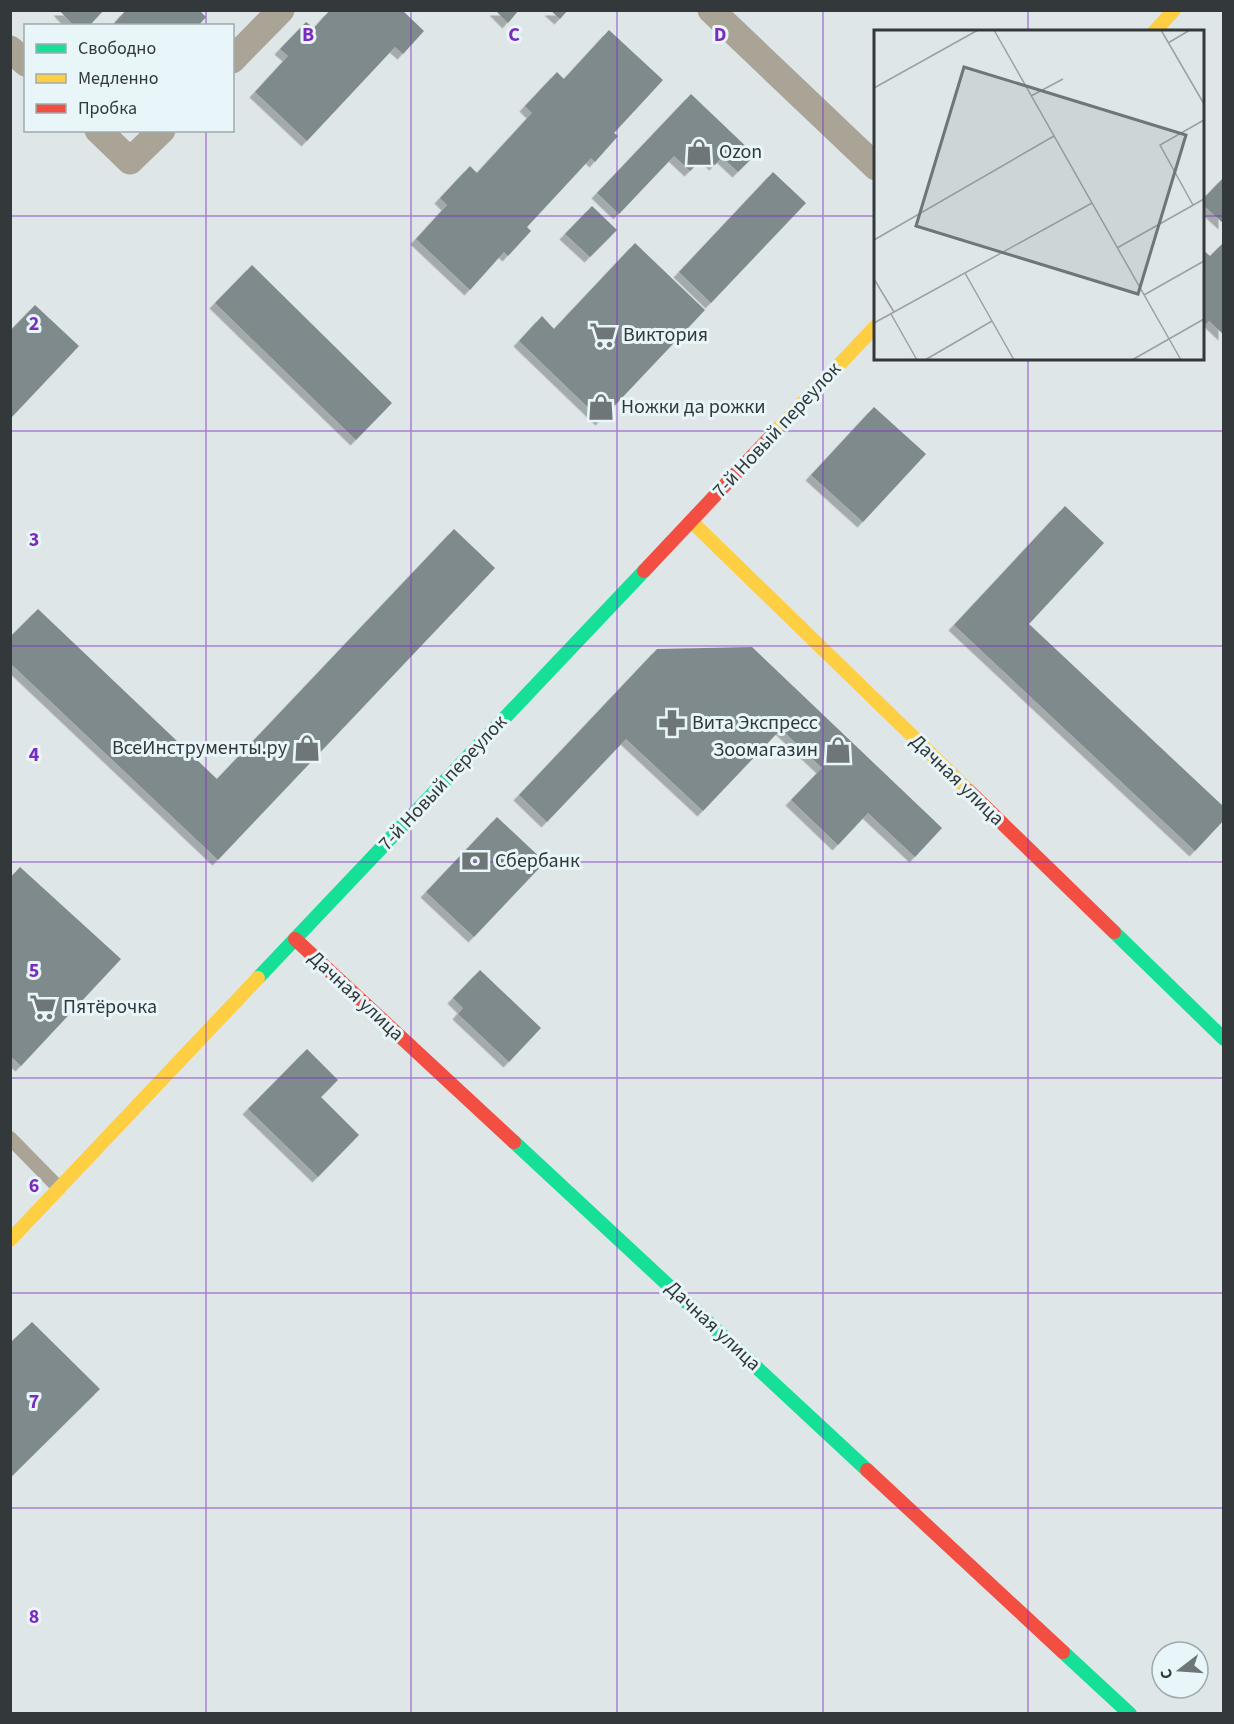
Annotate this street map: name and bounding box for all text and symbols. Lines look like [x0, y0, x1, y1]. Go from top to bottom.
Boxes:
text: B [302, 21, 314, 49]
text: C [508, 21, 520, 49]
text: D [714, 21, 726, 49]
legend [24, 24, 234, 132]
inset map [874, 30, 1204, 360]
text: Свободно [78, 36, 156, 61]
text: Медленно [78, 66, 158, 91]
text: Пробка [78, 96, 137, 121]
shop icon: Ozon [684, 137, 714, 167]
place label: Ozon [719, 138, 762, 166]
text: 2 [29, 310, 39, 338]
supermarket icon: Виктория [588, 320, 618, 350]
place label: Виктория [623, 321, 708, 349]
street label: 7-й Новый переулок [706, 356, 848, 504]
shop icon: Ножки да рожки [586, 392, 616, 422]
place label: Ножки да рожки [621, 393, 766, 421]
text: 3 [29, 526, 39, 554]
pharmacy icon: Вита Экспресс [657, 708, 687, 738]
street label: 7-й Новый переулок [372, 709, 514, 857]
place label: Вита Экспресс [692, 709, 818, 737]
street label: Дачная улица [904, 728, 1010, 832]
shop icon: ВсеИнструменты.ру [292, 733, 322, 763]
place label: ВсеИнструменты.ру [112, 734, 288, 762]
shop icon: Зоомагазин [823, 735, 853, 765]
place label: Зоомагазин [713, 736, 818, 764]
text: 4 [29, 741, 40, 769]
bank icon: Сбербанк [460, 846, 490, 876]
place label: Сбербанк [495, 847, 580, 875]
street label: Дачная улица [302, 944, 410, 1048]
text: 5 [29, 957, 39, 985]
supermarket icon: Пятёрочка [28, 992, 58, 1022]
place label: Пятёрочка [63, 993, 157, 1021]
text: 6 [29, 1172, 39, 1200]
street label: Дачная улица [659, 1274, 767, 1378]
text: 7 [29, 1388, 39, 1416]
text: 8 [29, 1603, 39, 1631]
north arrow [1150, 1640, 1210, 1700]
text: С [1155, 1666, 1178, 1682]

